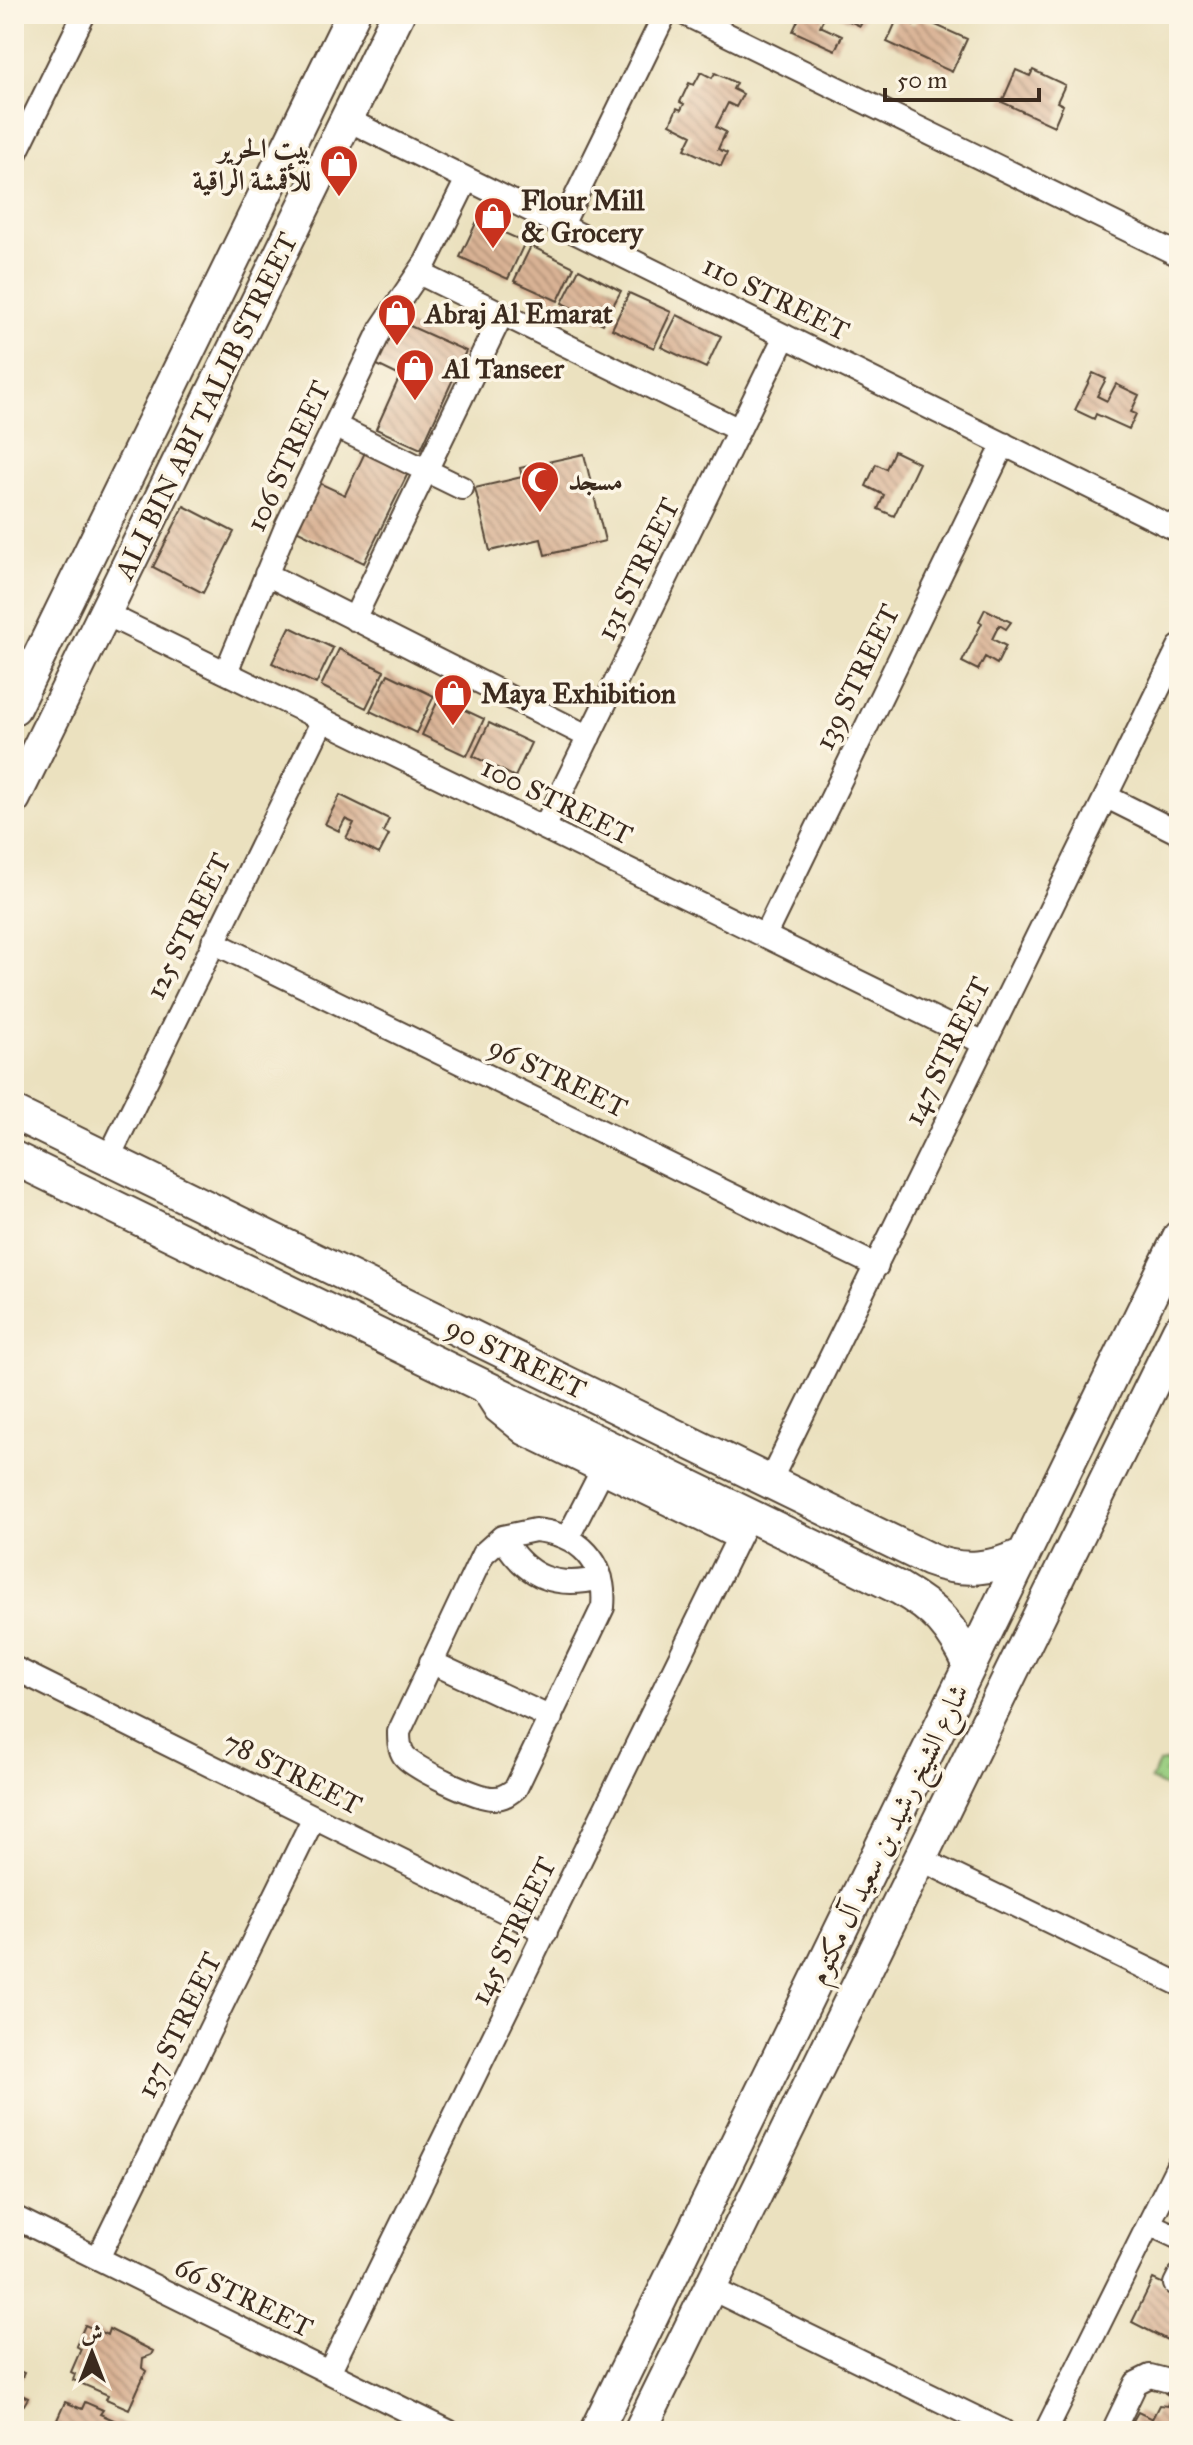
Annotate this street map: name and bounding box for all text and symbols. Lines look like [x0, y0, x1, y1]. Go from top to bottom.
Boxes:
scale bar [885, 52, 1039, 102]
text: 50 m [897, 65, 947, 95]
place label: بيت الحرير للأقمشة الراقية [192, 131, 311, 198]
shop icon: بيت الحرير للأقمشة الراقية [318, 143, 360, 198]
place label: Flour Mill & Grocery [521, 183, 645, 250]
shop icon: Flour Mill & Grocery [472, 195, 514, 250]
street label: ALI BIN ABI TALIB STREET [106, 227, 305, 586]
street label: 110 STREET [697, 247, 855, 349]
shop icon: Abraj Al Emarat [376, 292, 418, 347]
place label: Abraj Al Emarat [423, 296, 613, 331]
shop icon: Al Tanseer [394, 347, 436, 402]
place label: Al Tanseer [441, 351, 564, 386]
street label: 106 STREET [238, 375, 338, 537]
mosque icon: مسجد [519, 459, 561, 514]
place label: مسجد [568, 463, 623, 498]
street label: 131 STREET [589, 492, 687, 646]
street label: 139 STREET [807, 598, 907, 756]
shop icon: Maya Exhibition [432, 672, 474, 727]
place label: Maya Exhibition [481, 676, 676, 711]
street label: 100 STREET [476, 749, 638, 853]
street label: 125 STREET [138, 847, 238, 1005]
street label: 147 STREET [896, 971, 998, 1131]
street label: 96 STREET [483, 1028, 633, 1126]
street label: 90 STREET [440, 1309, 592, 1407]
street label: شارع الشيخ رشيد بن سعيد آل مكتوم [800, 1678, 982, 1993]
street label: 78 STREET [218, 1723, 368, 1823]
street label: 145 STREET [462, 1851, 564, 2011]
street label: 137 STREET [129, 1947, 229, 2103]
street label: 66 STREET [169, 2249, 319, 2345]
north arrow [52, 2313, 132, 2393]
text: ش [81, 2320, 103, 2347]

